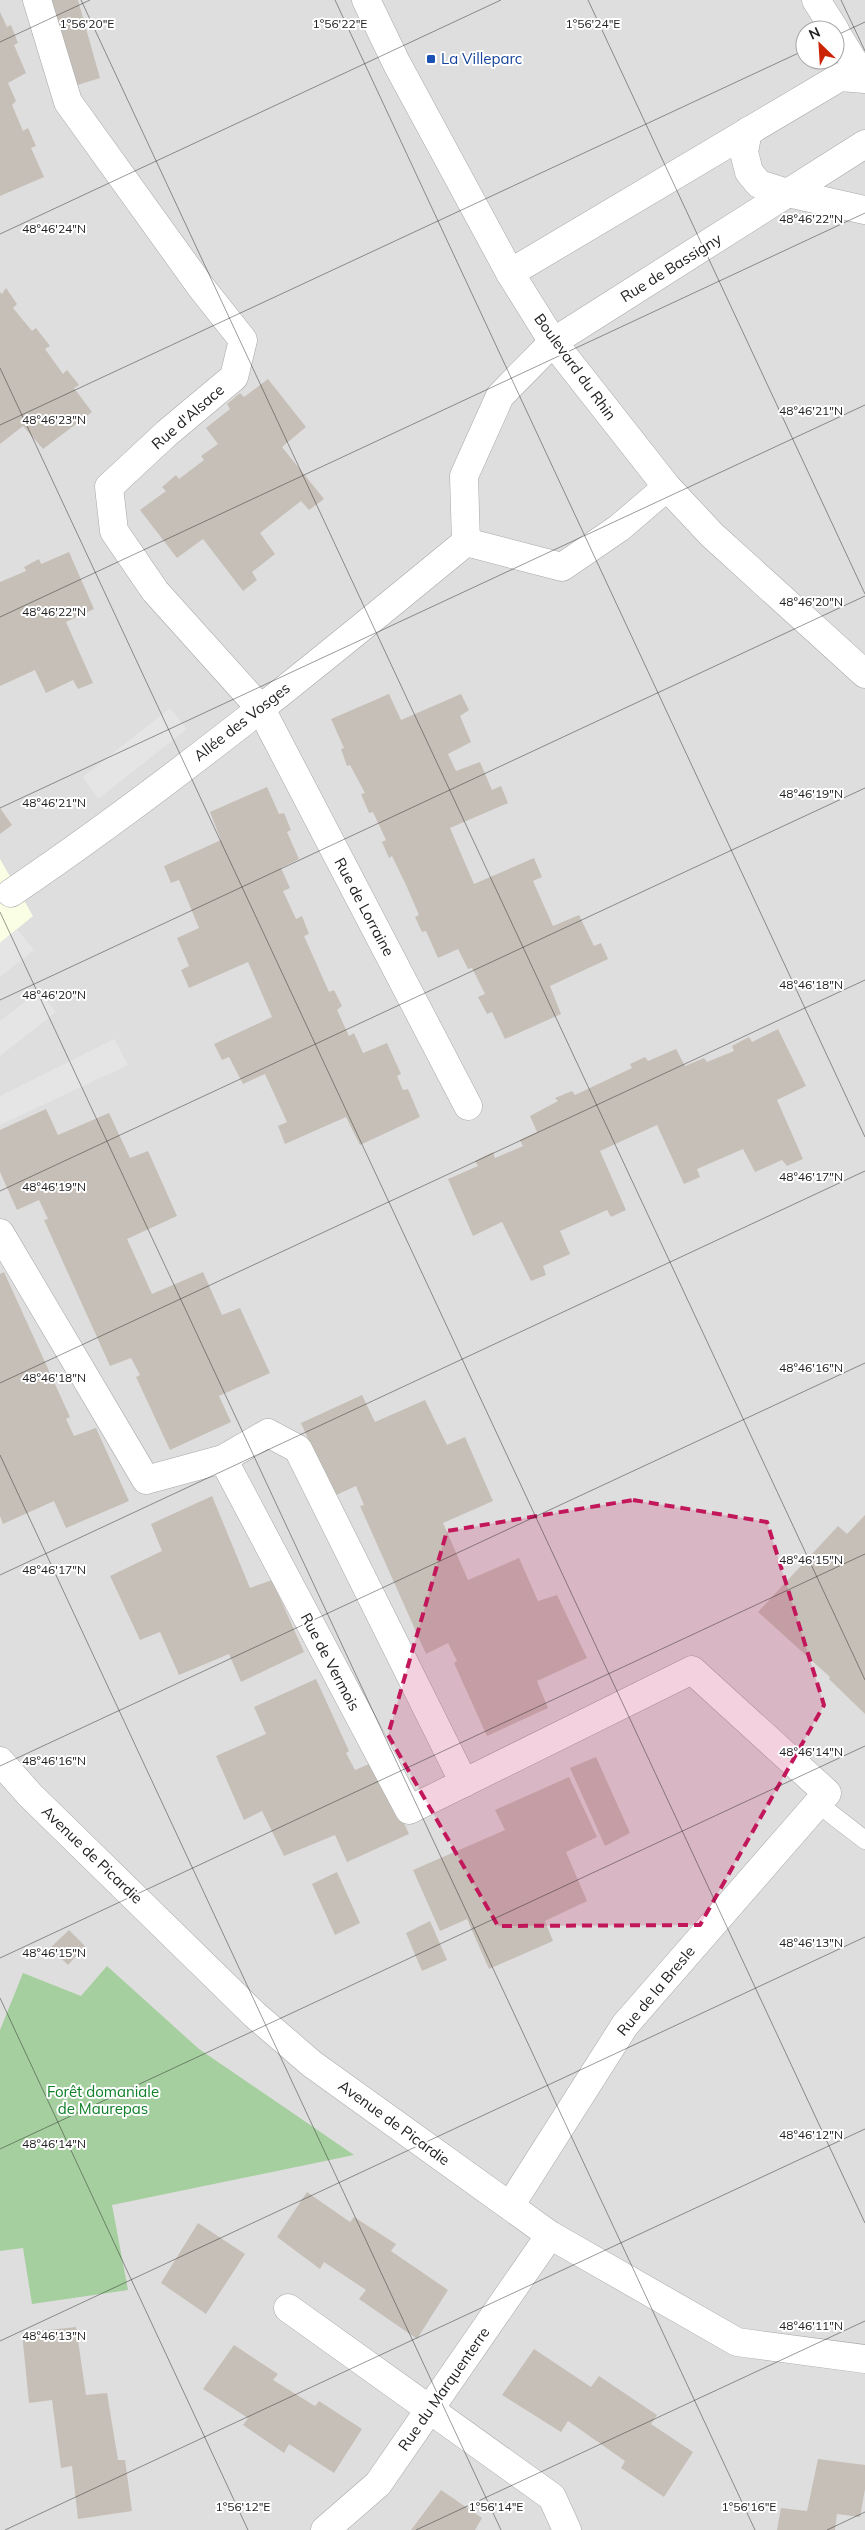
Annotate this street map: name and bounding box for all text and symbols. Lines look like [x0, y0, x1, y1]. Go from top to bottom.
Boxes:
text: 1°56'20"E [60, 16, 114, 31]
text: 1°56'22"E [313, 16, 367, 31]
text: 1°56'24"E [566, 16, 620, 31]
north arrow [795, 20, 845, 70]
text: N [806, 23, 823, 44]
place label: La Villeparc [441, 49, 522, 68]
marker: La Villeparc [425, 53, 437, 65]
text: 48°46'22"N [779, 211, 843, 226]
text: 48°46'24"N [22, 221, 86, 236]
street label: Rue de Bassigny [617, 229, 725, 306]
street label: Boulevard du Rhin [530, 310, 620, 424]
street label: Rue d'Alsace [148, 380, 228, 453]
text: 48°46'21"N [779, 403, 843, 418]
text: 48°46'23"N [22, 412, 86, 427]
text: 48°46'20"N [779, 594, 843, 609]
text: 48°46'22"N [22, 604, 86, 619]
street label: Allée des Vosges [190, 678, 294, 765]
text: 48°46'19"N [779, 786, 843, 801]
text: 48°46'21"N [22, 795, 86, 810]
street label: Rue de Lorraine [330, 854, 398, 959]
text: 48°46'18"N [779, 977, 843, 992]
text: 48°46'20"N [22, 987, 86, 1002]
text: 48°46'17"N [779, 1169, 843, 1184]
text: 48°46'19"N [22, 1179, 86, 1194]
text: 48°46'16"N [779, 1360, 843, 1375]
text: 48°46'18"N [22, 1370, 86, 1385]
text: 48°46'15"N [779, 1552, 843, 1567]
text: 48°46'17"N [22, 1562, 86, 1577]
street label: Rue de Vermois [297, 1610, 364, 1714]
text: 48°46'14"N [779, 1744, 843, 1759]
text: 48°46'16"N [22, 1753, 86, 1768]
street label: Avenue de Picardie [38, 1802, 147, 1908]
text: 48°46'13"N [779, 1935, 843, 1950]
street label: Rue de la Bresle [612, 1942, 699, 2040]
text: 48°46'15"N [22, 1945, 86, 1960]
street label: Avenue de Picardie [335, 2076, 454, 2169]
park label: Forêt domaniale de Maurepas [47, 2082, 159, 2118]
text: 48°46'12"N [779, 2127, 843, 2142]
text: 48°46'14"N [22, 2136, 86, 2151]
text: 48°46'11"N [779, 2318, 843, 2333]
street label: Rue du Marquenterre [394, 2323, 493, 2454]
text: 48°46'13"N [22, 2328, 86, 2343]
text: 1°56'12"E [216, 2499, 270, 2514]
text: 1°56'14"E [469, 2499, 523, 2514]
text: 1°56'16"E [722, 2499, 776, 2514]

